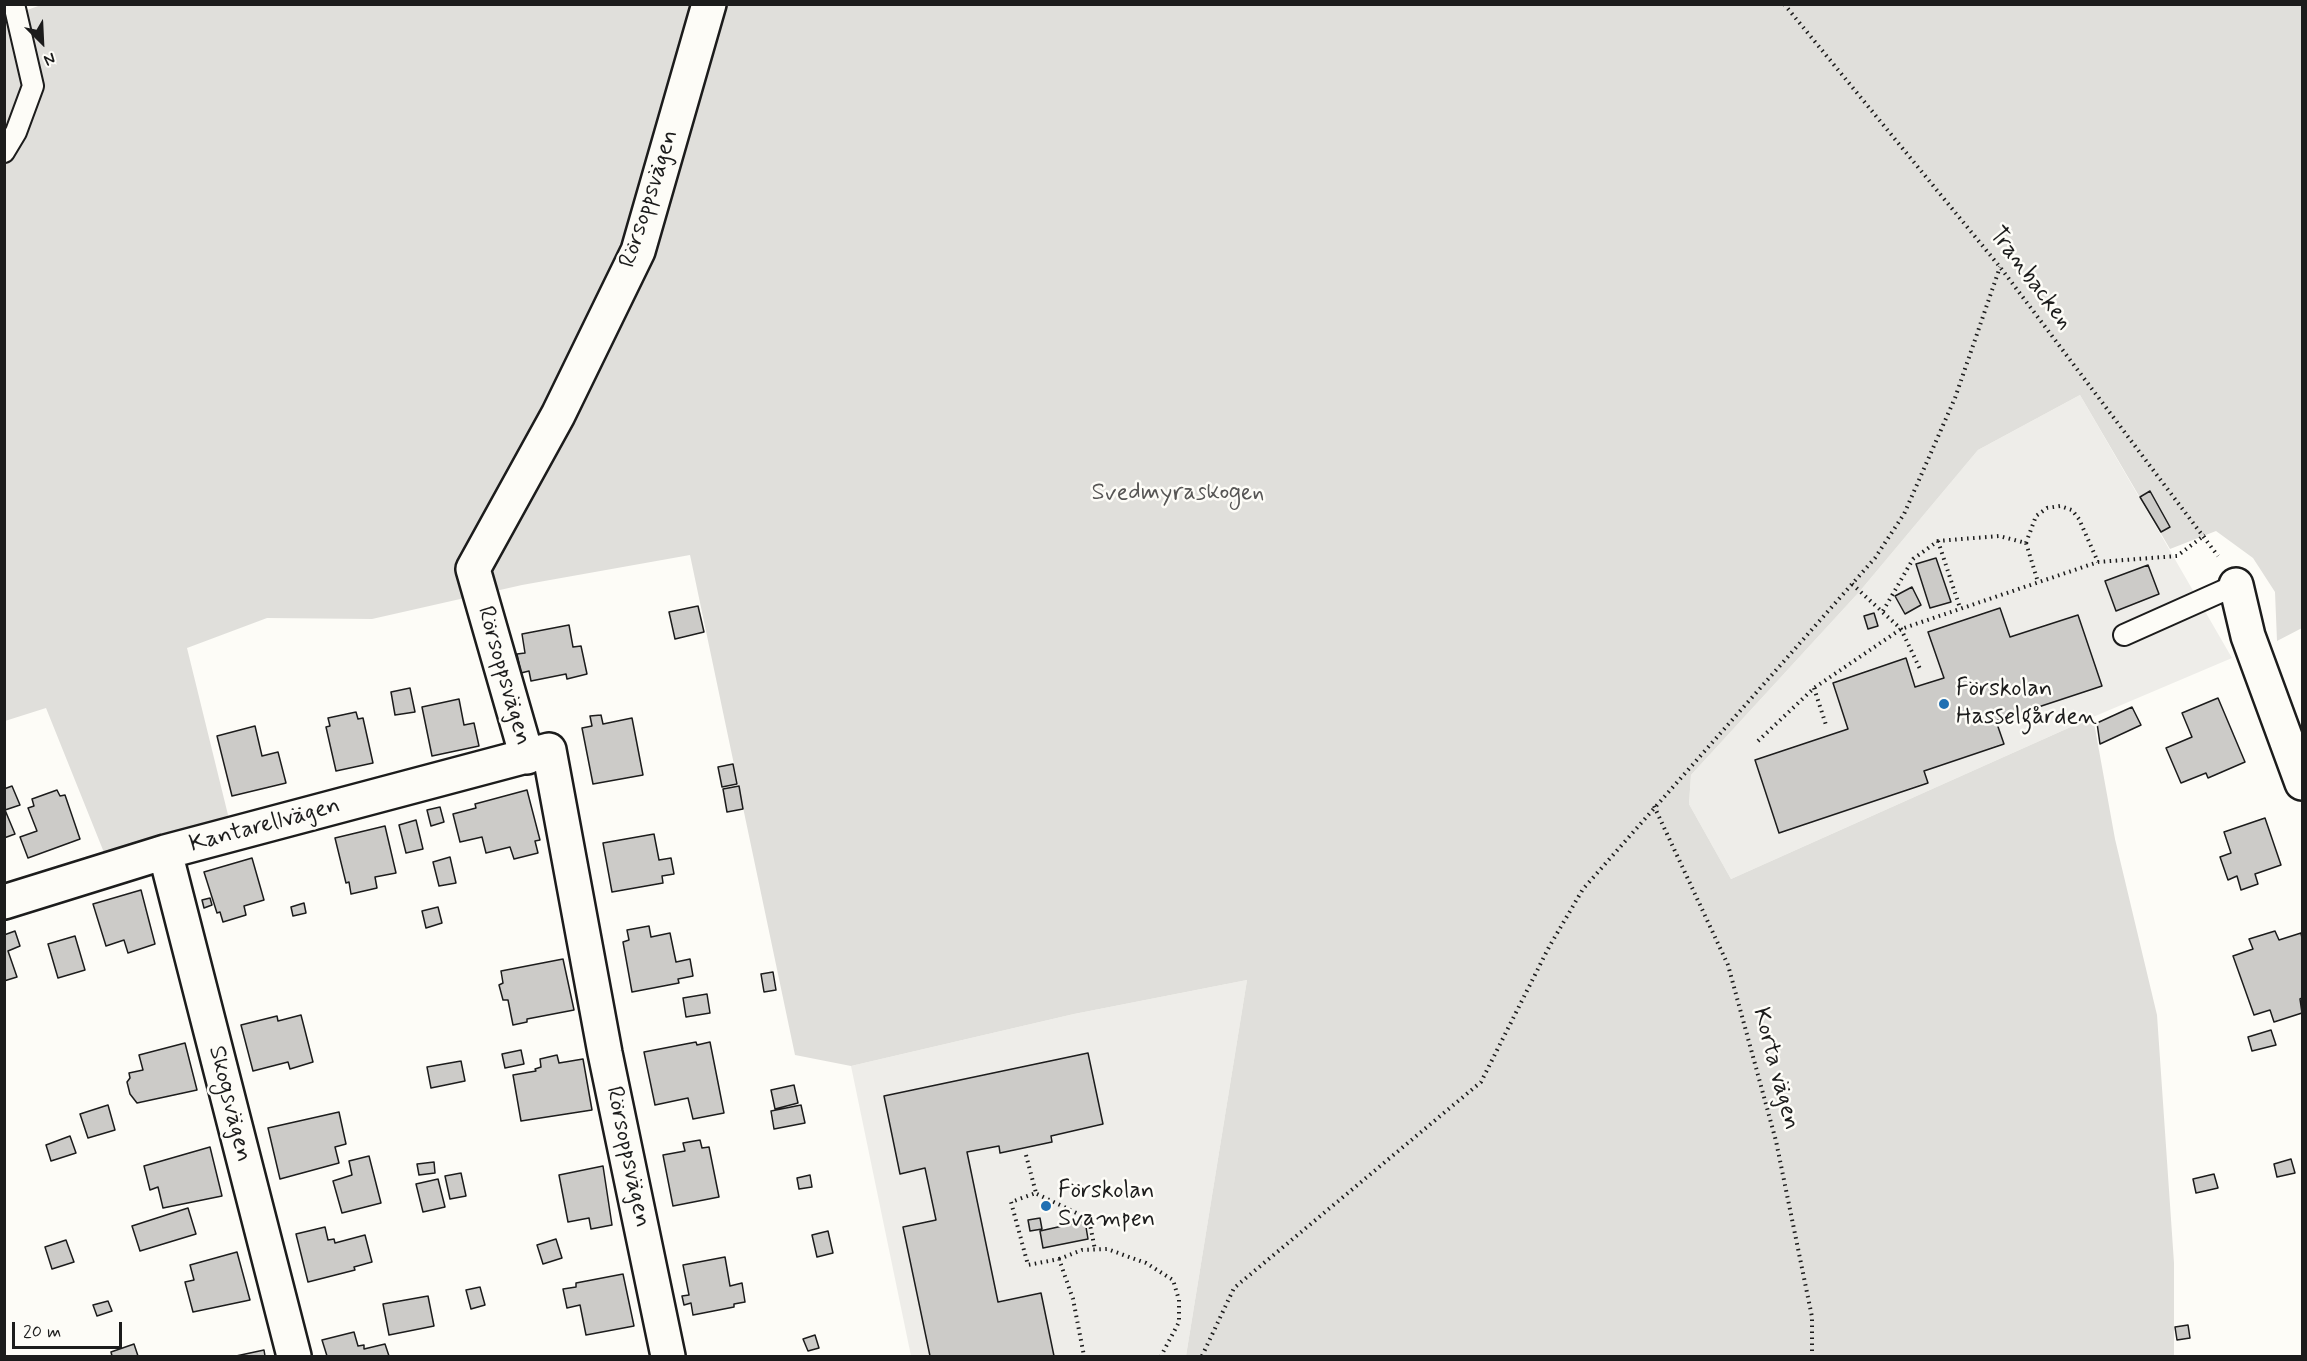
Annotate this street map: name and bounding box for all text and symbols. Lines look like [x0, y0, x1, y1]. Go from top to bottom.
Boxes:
north arrow [12, 12, 72, 72]
text: N [40, 47, 59, 71]
street label: Rörsoppsvägen [614, 126, 686, 272]
street label: Tranbacken [1982, 222, 2078, 336]
park label: Svedmyraskogen [1092, 480, 1264, 508]
street label: Rörsoppsvägen [469, 603, 537, 749]
place label: Förskolan Hasselgården [1956, 676, 2097, 732]
marker: Förskolan Hasselgården [1937, 697, 1951, 711]
street label: Kantarellvägen [186, 792, 344, 860]
street label: Korta vägen [1745, 1005, 1805, 1133]
street label: Skogsvägen [201, 1043, 257, 1165]
street label: Rörsoppsvägen [598, 1084, 656, 1230]
place label: Förskolan Svampen [1058, 1178, 1155, 1234]
marker: Förskolan Svampen [1039, 1199, 1053, 1213]
scale bar [15, 1310, 124, 1348]
text: 20 m [23, 1320, 61, 1344]

